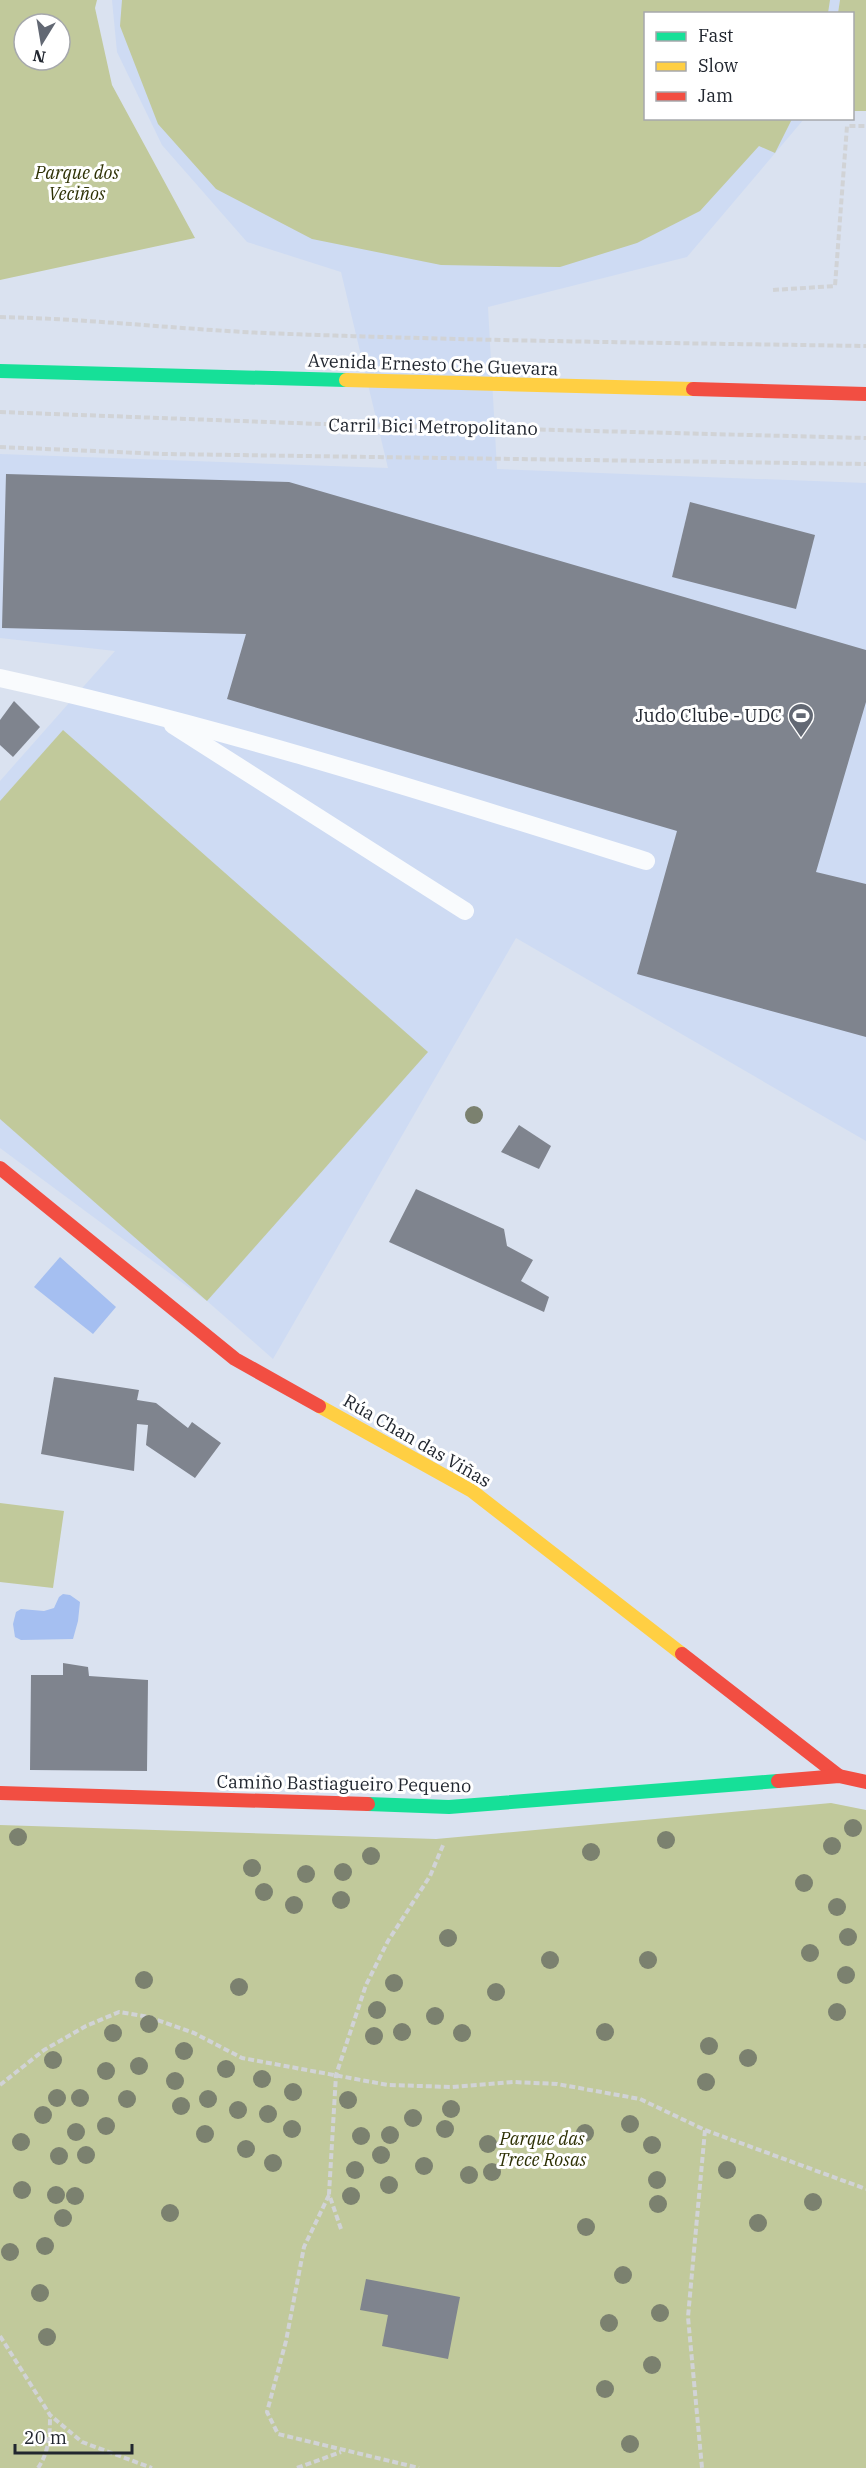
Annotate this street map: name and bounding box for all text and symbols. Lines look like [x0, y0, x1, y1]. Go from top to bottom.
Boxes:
north arrow [12, 12, 72, 72]
legend [644, 12, 854, 120]
text: Fast [698, 24, 733, 47]
text: N [31, 46, 47, 68]
text: Slow [698, 54, 738, 77]
text: Jam [698, 84, 733, 107]
park label: Parque dos Veciños [34, 161, 119, 205]
street label: Avenida Ernesto Che Guevara [307, 349, 559, 380]
street label: Carril Bici Metropolitano [328, 413, 538, 440]
sports icon: Judo Clube - UDC [786, 701, 816, 739]
place label: Judo Clube - UDC [635, 704, 782, 727]
street label: Rúa Chan das Viñas [339, 1389, 495, 1492]
street label: Camiño Bastiagueiro Pequeno [216, 1770, 472, 1797]
park label: Parque das Trece Rosas [498, 2127, 587, 2171]
scale bar [15, 2417, 132, 2455]
text: 20 m [24, 2426, 67, 2449]

